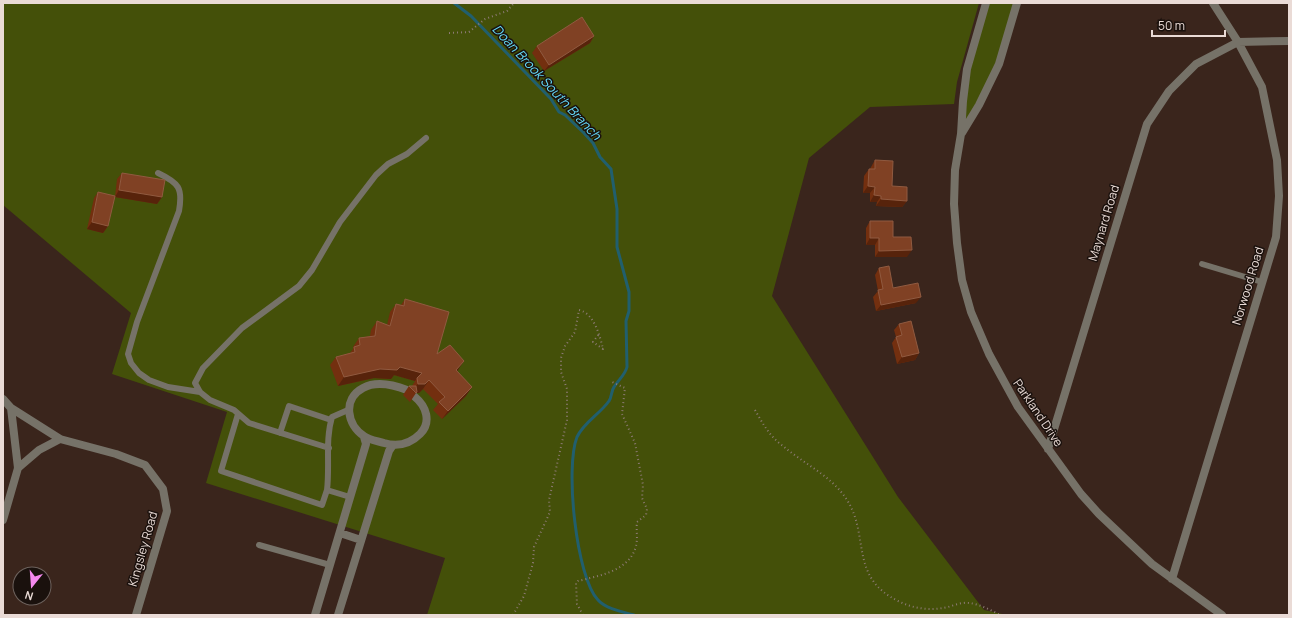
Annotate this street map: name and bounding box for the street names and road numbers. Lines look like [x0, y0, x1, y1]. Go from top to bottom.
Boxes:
street label: Maynard Road [1084, 183, 1123, 263]
street label: Norwood Road [1228, 245, 1267, 327]
street label: Parkland Drive [1010, 376, 1067, 450]
street label: Kingsley Road [124, 509, 161, 588]

